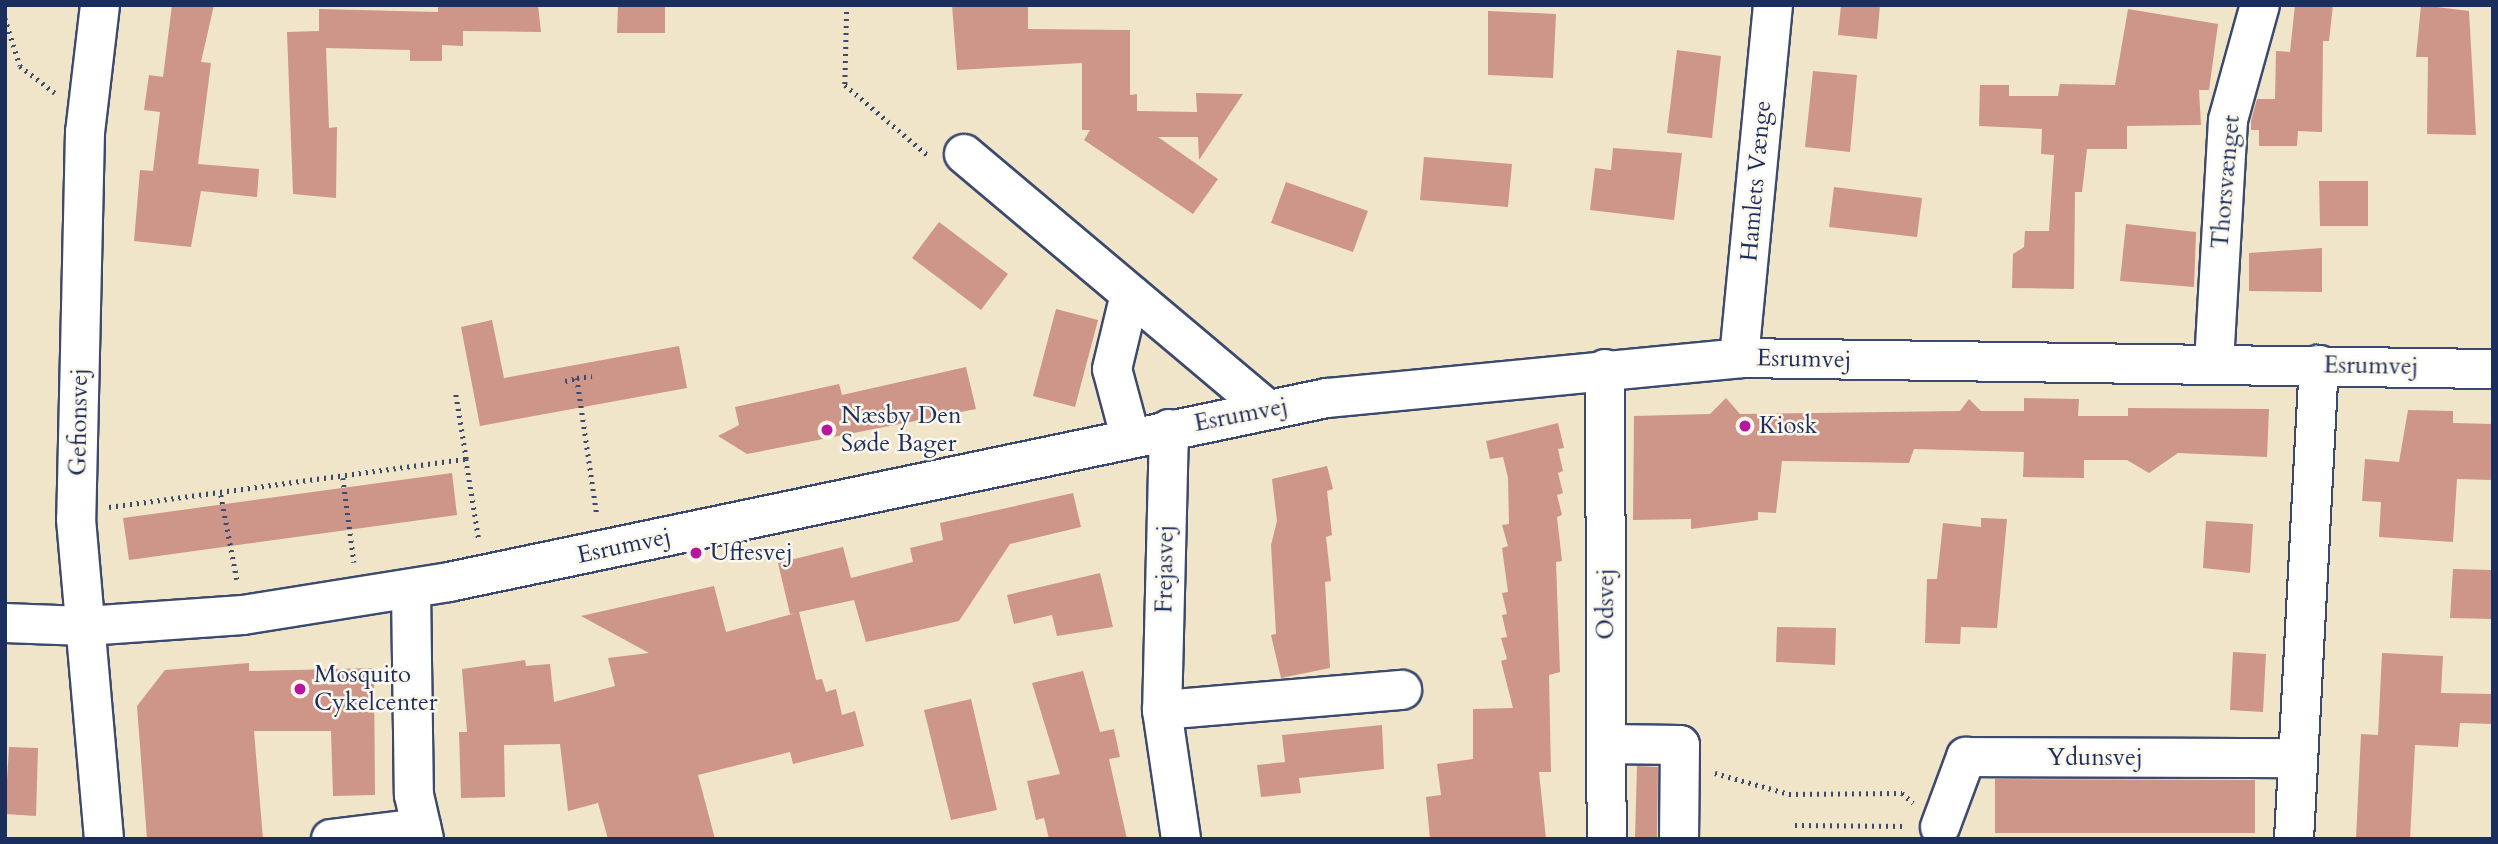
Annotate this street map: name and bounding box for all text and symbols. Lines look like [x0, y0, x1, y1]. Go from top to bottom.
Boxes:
street label: Hamlets Vænge [1735, 99, 1777, 263]
street label: Thorsvænget [2206, 114, 2246, 250]
street label: Esrumvej [1756, 344, 1852, 374]
street label: Esrumvej [2323, 351, 2419, 381]
street label: Gefionsvej [64, 368, 94, 476]
street label: Esrumvej [1192, 392, 1290, 438]
place label: Næsby Den Søde Bager [841, 402, 962, 458]
place label: Kiosk [1759, 412, 1817, 440]
marker: Kiosk [1737, 418, 1753, 434]
marker: Næsby Den Søde Bager [819, 422, 835, 438]
street label: Esrumvej [575, 522, 673, 570]
street label: Frejasvej [1150, 525, 1180, 613]
place label: Uffesvej [710, 539, 793, 567]
marker: Uffesvej [688, 545, 704, 561]
street label: Odsvej [1592, 568, 1620, 640]
place label: Mosquito Cykelcenter [314, 661, 438, 717]
marker: Mosquito Cykelcenter [292, 681, 308, 697]
street label: Ydunsvej [2047, 744, 2143, 772]

